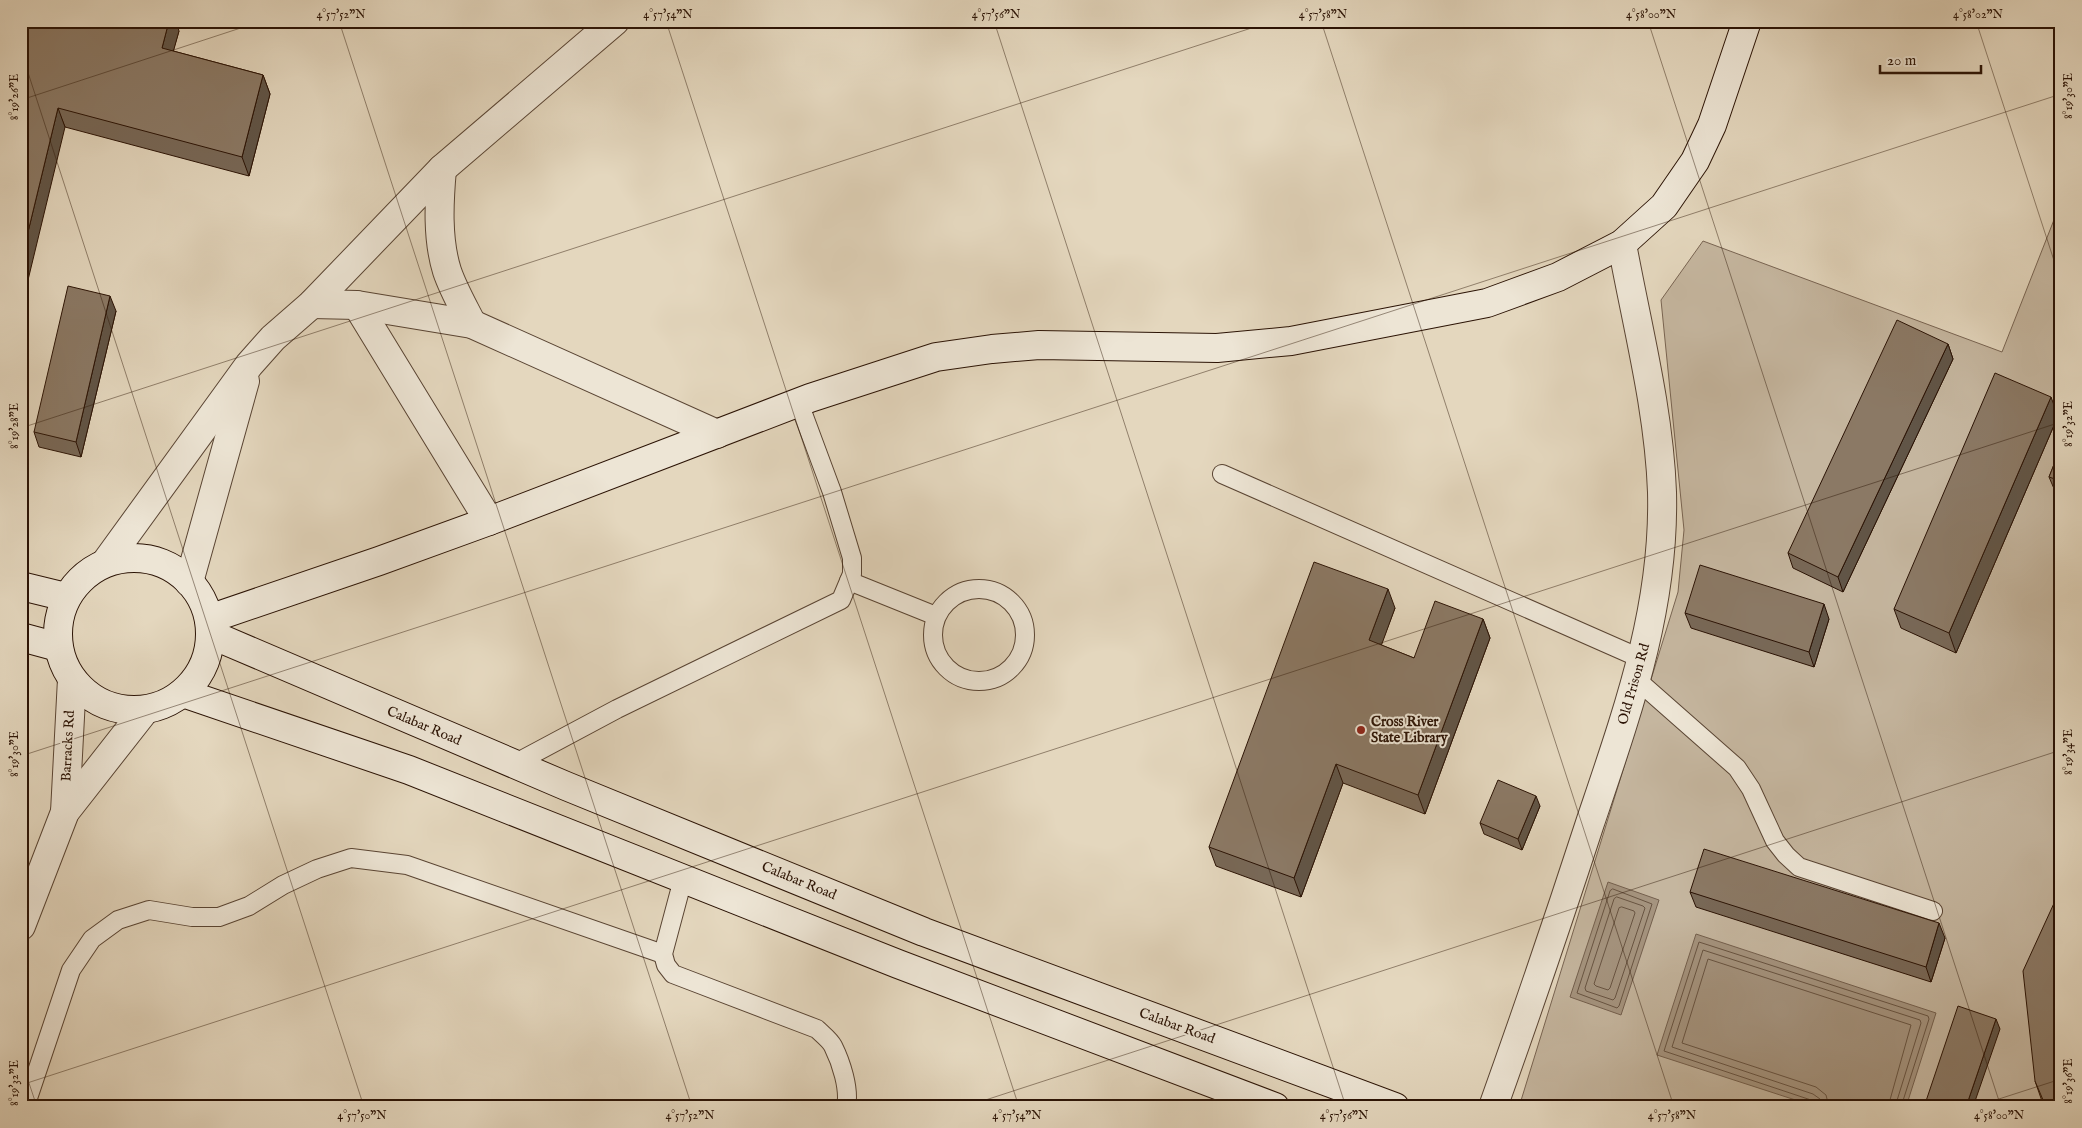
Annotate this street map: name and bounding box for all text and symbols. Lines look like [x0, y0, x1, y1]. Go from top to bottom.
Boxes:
text: 4°57'52"N [316, 7, 366, 22]
text: 4°57'54"N [643, 7, 693, 22]
text: 4°57'56"N [972, 7, 1021, 22]
text: 4°57'58"N [1299, 7, 1348, 22]
text: 4°58'00"N [1626, 7, 1677, 22]
text: 4°58'02"N [1953, 7, 2004, 22]
scale bar [1880, 42, 1981, 74]
text: 20 m [1887, 51, 1917, 70]
text: 8°19'30"E [2061, 73, 2076, 119]
text: 8°19'26"E [7, 74, 22, 120]
text: 8°19'32"E [2061, 401, 2076, 447]
text: 8°19'28"E [7, 403, 22, 449]
street label: Old Prison Rd [1614, 641, 1654, 727]
street label: Calabar Road [384, 702, 465, 750]
street label: Barracks Rd [57, 709, 79, 782]
place label: Cross River State Library [1371, 713, 1449, 747]
marker: Cross River State Library [1355, 724, 1367, 736]
text: 8°19'34"E [2061, 729, 2076, 775]
text: 8°19'30"E [7, 731, 22, 777]
street label: Calabar Road [759, 858, 840, 904]
street label: Calabar Road [1137, 1004, 1218, 1048]
text: 8°19'36"E [2061, 1058, 2076, 1104]
text: 8°19'32"E [7, 1060, 22, 1106]
text: 4°57'50"N [337, 1108, 387, 1123]
text: 4°57'52"N [665, 1108, 715, 1123]
text: 4°57'54"N [992, 1108, 1042, 1123]
text: 4°57'56"N [1320, 1108, 1369, 1123]
text: 4°57'58"N [1648, 1108, 1697, 1123]
text: 4°58'00"N [1974, 1108, 2025, 1123]

